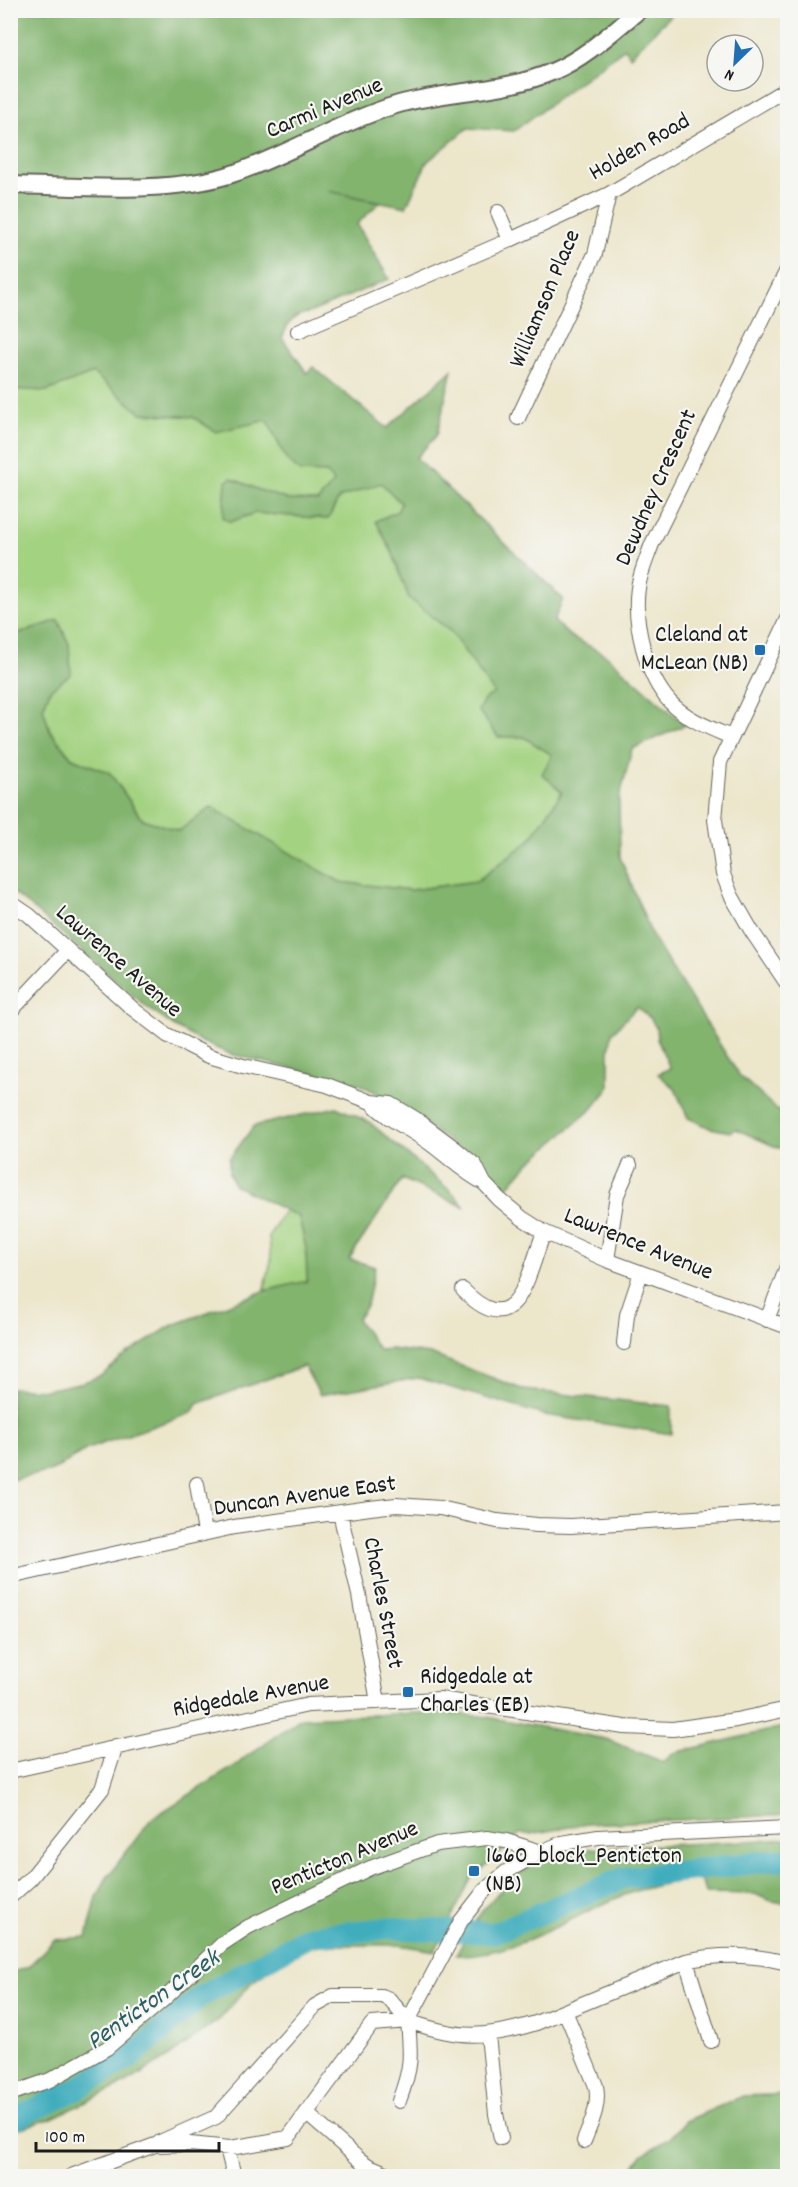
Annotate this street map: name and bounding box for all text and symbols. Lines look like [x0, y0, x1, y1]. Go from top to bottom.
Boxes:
north arrow [705, 33, 765, 93]
text: N [721, 62, 738, 86]
street label: Carmi Avenue [261, 69, 389, 149]
street label: Holden Road [583, 105, 697, 191]
street label: Williamson Place [502, 225, 590, 373]
street label: Dewdney Crescent [607, 404, 707, 572]
place label: Cleland at McLean (NB) [641, 619, 748, 681]
marker: Cleland at McLean (NB) [753, 643, 767, 657]
street label: Lawrence Avenue [47, 897, 189, 1027]
street label: Lawrence Avenue [558, 1200, 718, 1290]
street label: Duncan Avenue East [212, 1467, 398, 1527]
street label: Charles Street [353, 1534, 411, 1672]
place label: Ridgedale at Charles (EB) [420, 1661, 533, 1723]
street label: Ridgedale Avenue [170, 1667, 332, 1727]
marker: Ridgedale at Charles (EB) [401, 1685, 415, 1699]
street label: Penticton Avenue [266, 1813, 424, 1905]
place label: 1660_block_Penticton (NB) [486, 1840, 682, 1902]
marker: 1660_block_Penticton (NB) [467, 1864, 481, 1878]
water label: Penticton Creek [80, 1940, 230, 2061]
scale bar [36, 2115, 219, 2153]
text: 100 m [45, 2126, 85, 2151]

